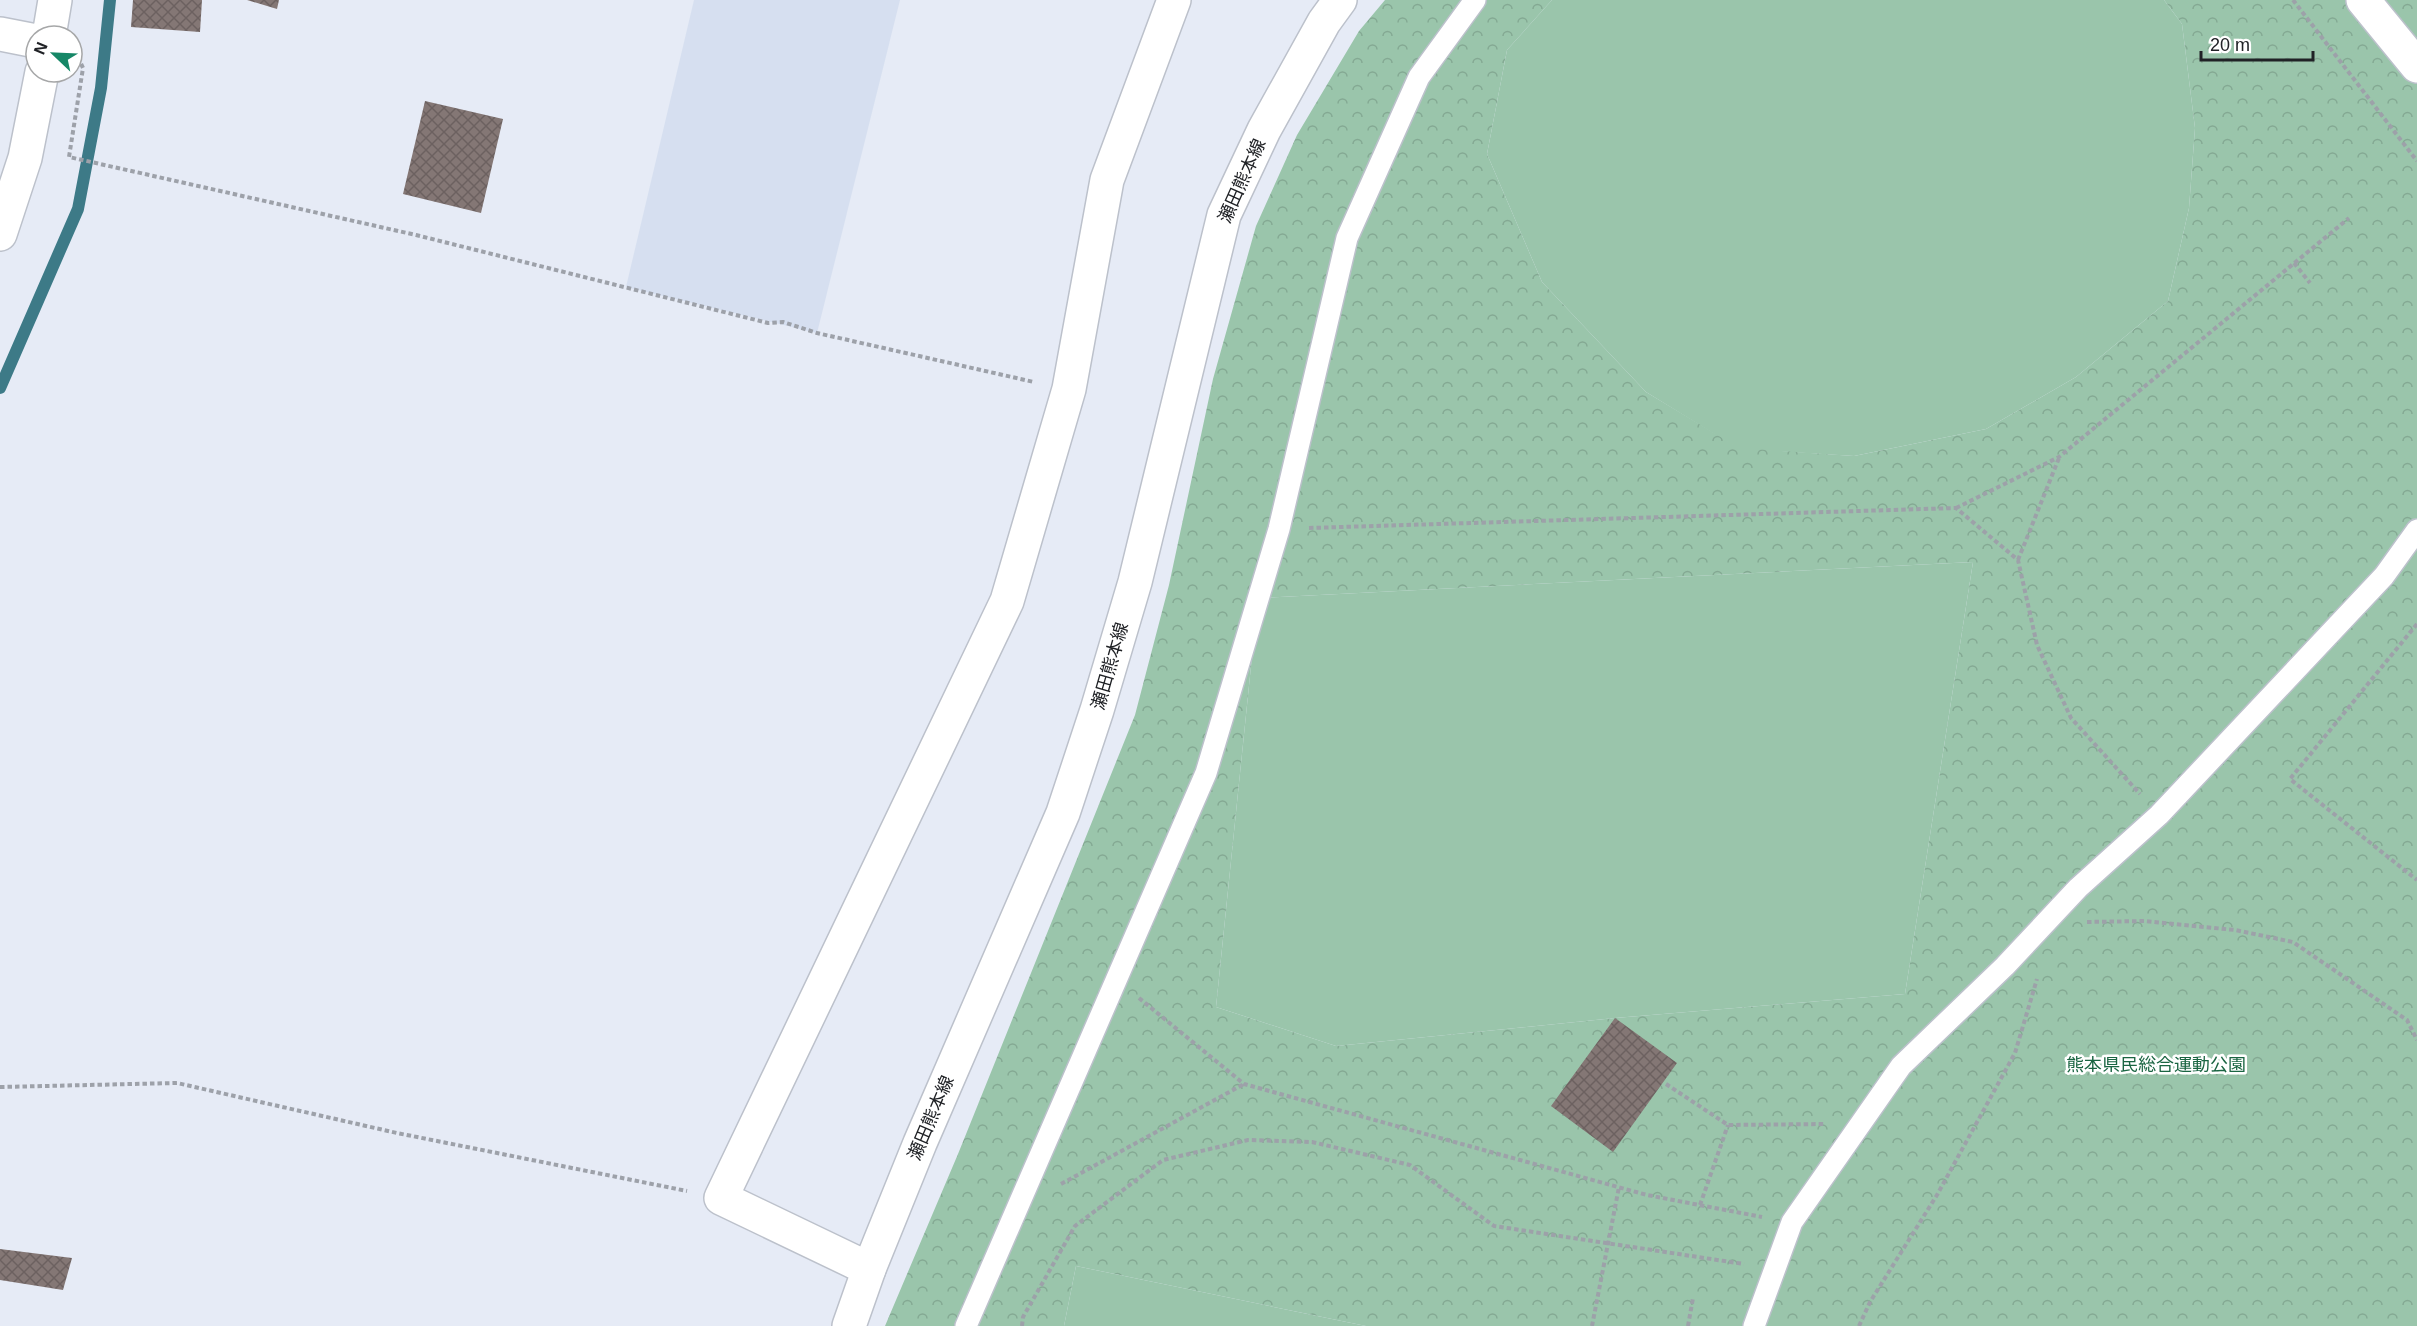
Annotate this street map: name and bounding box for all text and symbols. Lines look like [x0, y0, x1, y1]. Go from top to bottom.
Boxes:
north arrow [24, 24, 84, 84]
scale bar [2201, 24, 2314, 62]
text: 20 m [2210, 35, 2250, 55]
text: N [31, 40, 51, 57]
street label: 瀬田熊本線 [1215, 136, 1269, 226]
street label: 瀬田熊本線 [1088, 620, 1132, 712]
park label: 熊本県民総合運動公園 [2066, 1055, 2246, 1075]
street label: 瀬田熊本線 [904, 1073, 958, 1163]

